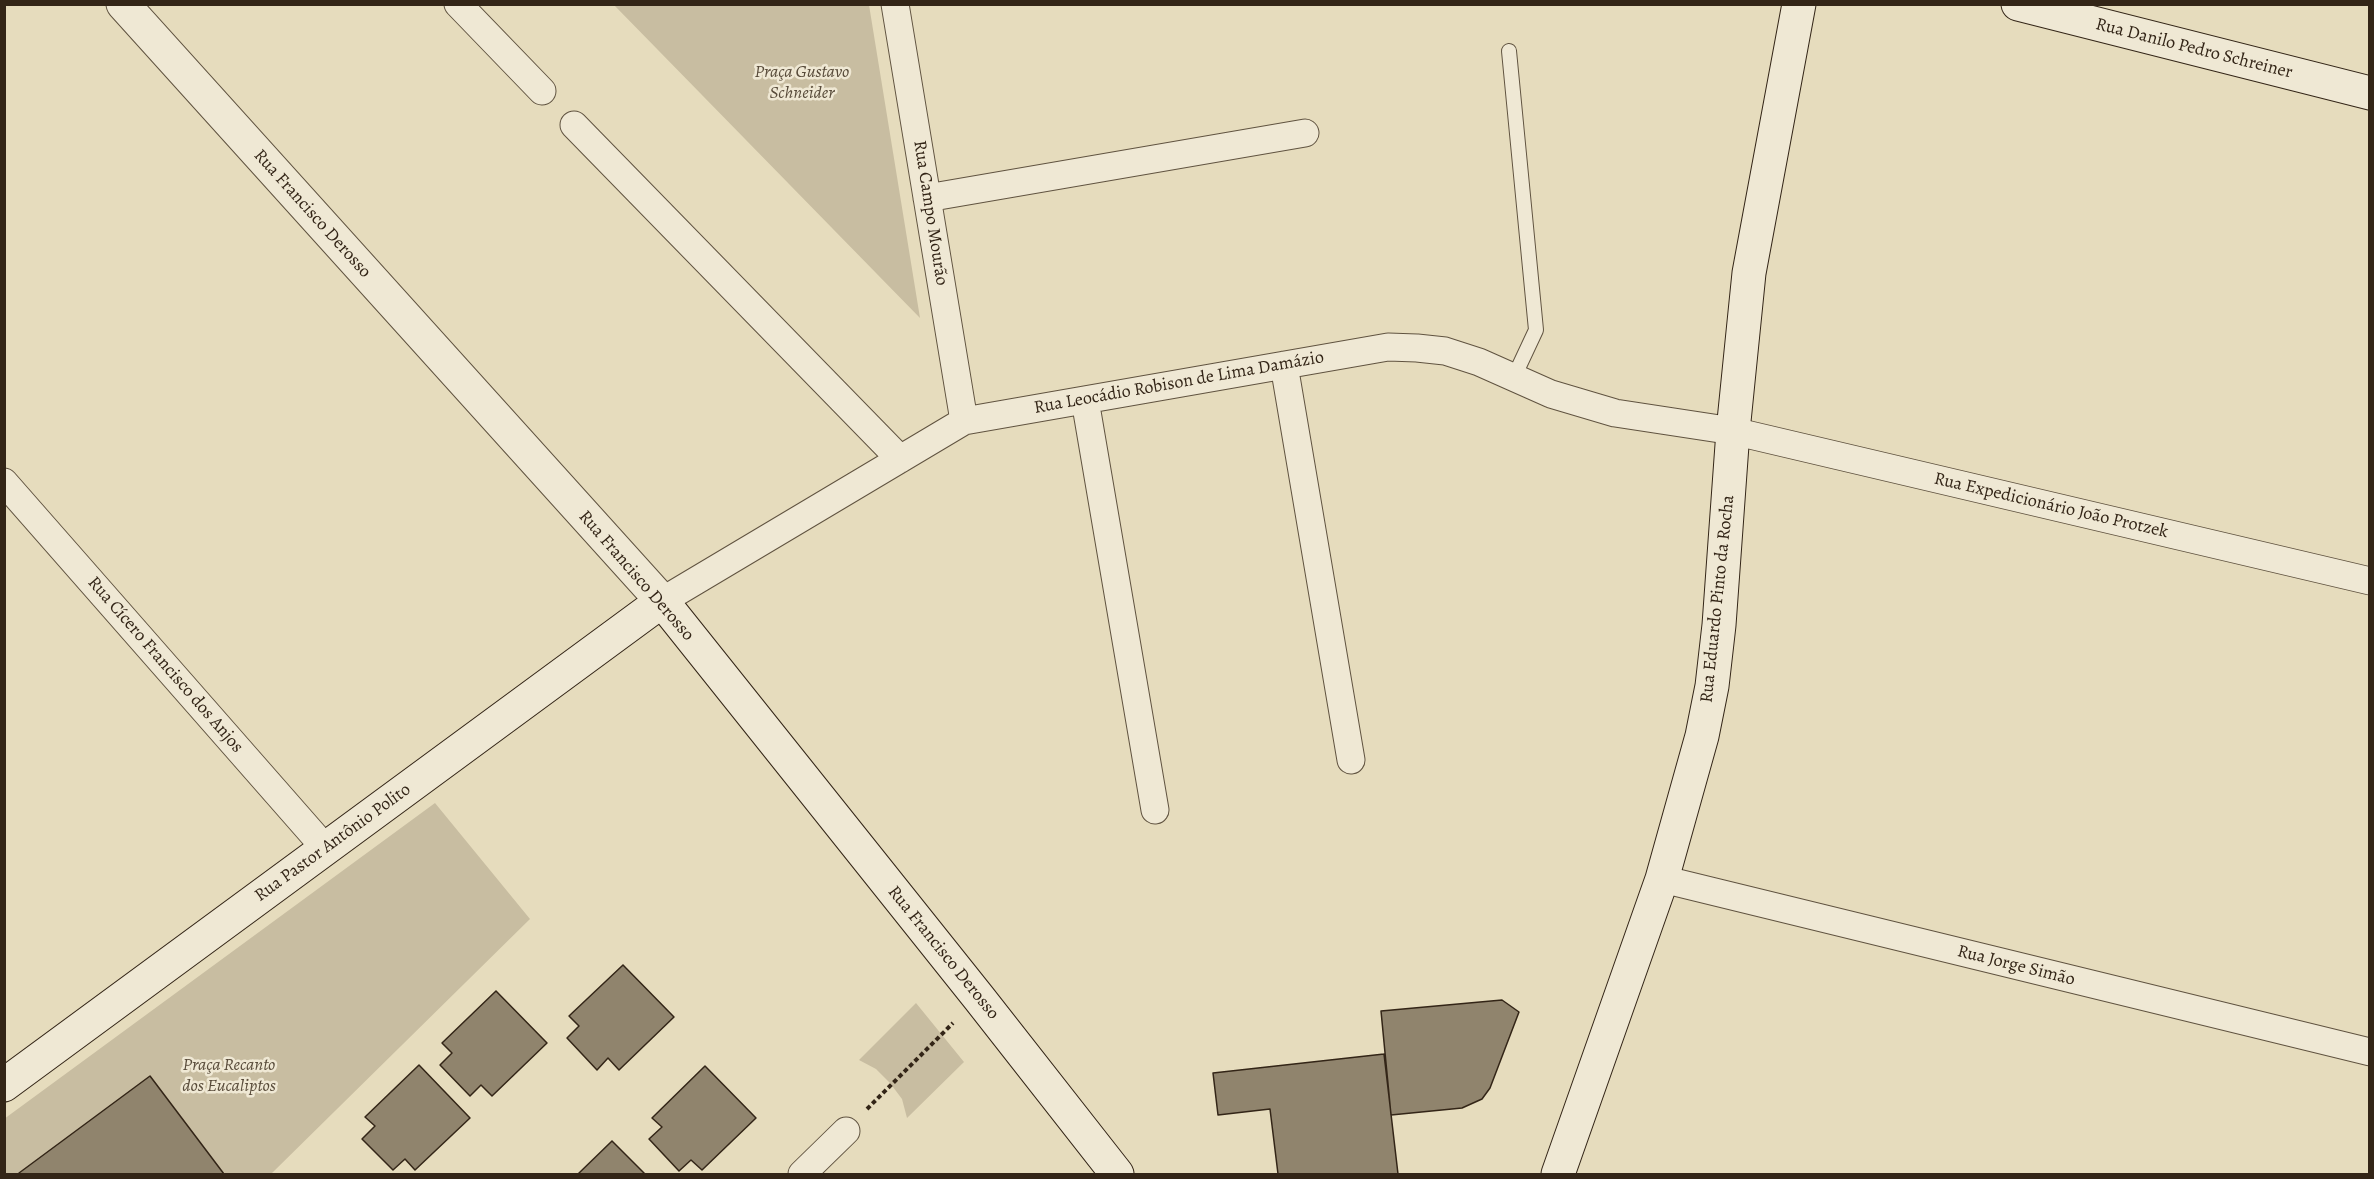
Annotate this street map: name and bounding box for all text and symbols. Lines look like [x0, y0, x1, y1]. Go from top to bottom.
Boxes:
street label: Rua Danilo Pedro Schreiner [2093, 14, 2295, 84]
park label: Praça Gustavo Schneider [755, 62, 849, 104]
street label: Rua Campo Mourão [908, 139, 952, 287]
street label: Rua Francisco Derosso [249, 145, 375, 283]
street label: Rua Leocádio Robison de Lima Damázio [1032, 347, 1326, 419]
street label: Rua Expedicionário João Protzek [1932, 469, 2170, 543]
street label: Rua Eduardo Pinto da Rocha [1696, 494, 1740, 704]
street label: Rua Francisco Derosso [574, 506, 698, 646]
street label: Rua Cícero Francisco dos Anjos [83, 572, 247, 758]
street label: Rua Pastor Antônio Polito [251, 779, 415, 907]
street label: Rua Francisco Derosso [882, 882, 1004, 1024]
street label: Rua Jorge Simão [1955, 941, 2077, 991]
park label: Praça Recanto dos Eucaliptos [182, 1055, 276, 1098]

